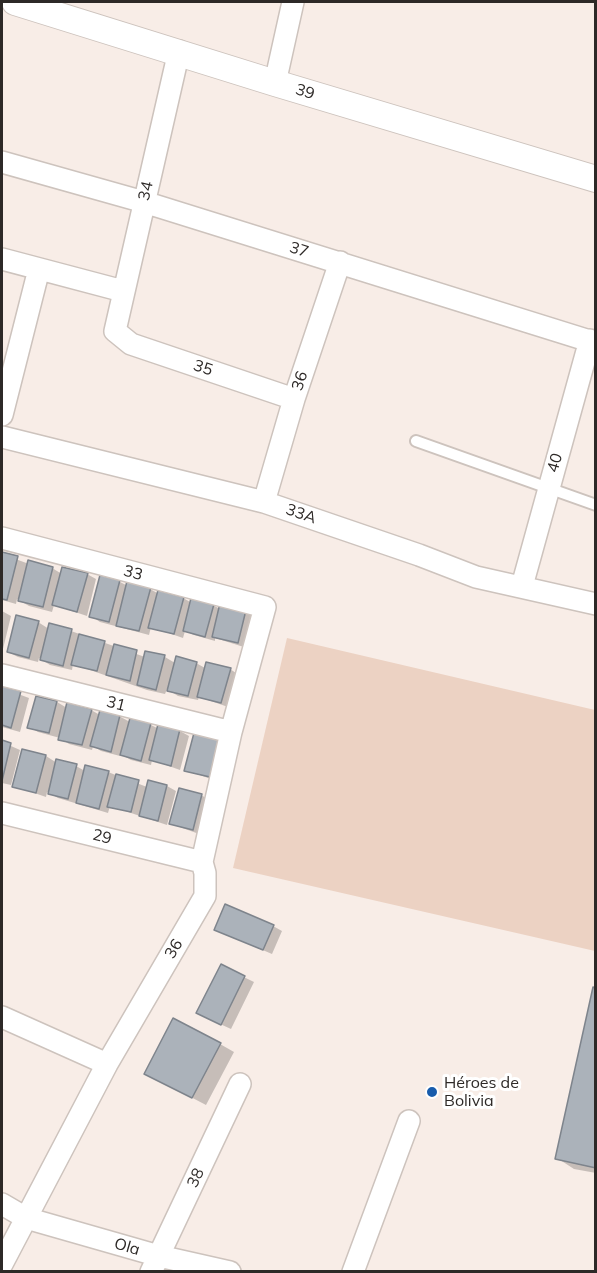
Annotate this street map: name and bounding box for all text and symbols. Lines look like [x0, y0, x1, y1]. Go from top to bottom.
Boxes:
street label: 39 [293, 80, 317, 104]
street label: 34 [134, 179, 158, 203]
street label: 37 [287, 238, 311, 262]
street label: 35 [191, 356, 215, 380]
street label: 36 [288, 369, 312, 393]
street label: 40 [543, 451, 567, 475]
street label: 33A [283, 500, 319, 528]
street label: 33 [121, 561, 145, 585]
street label: 31 [104, 692, 128, 716]
street label: 29 [90, 825, 114, 849]
street label: 36 [161, 936, 187, 962]
place label: Héroes de Bolivia [444, 1073, 519, 1111]
marker: Héroes de Bolivia [425, 1085, 439, 1099]
street label: 38 [183, 1165, 209, 1191]
street label: Ola [112, 1234, 142, 1260]

